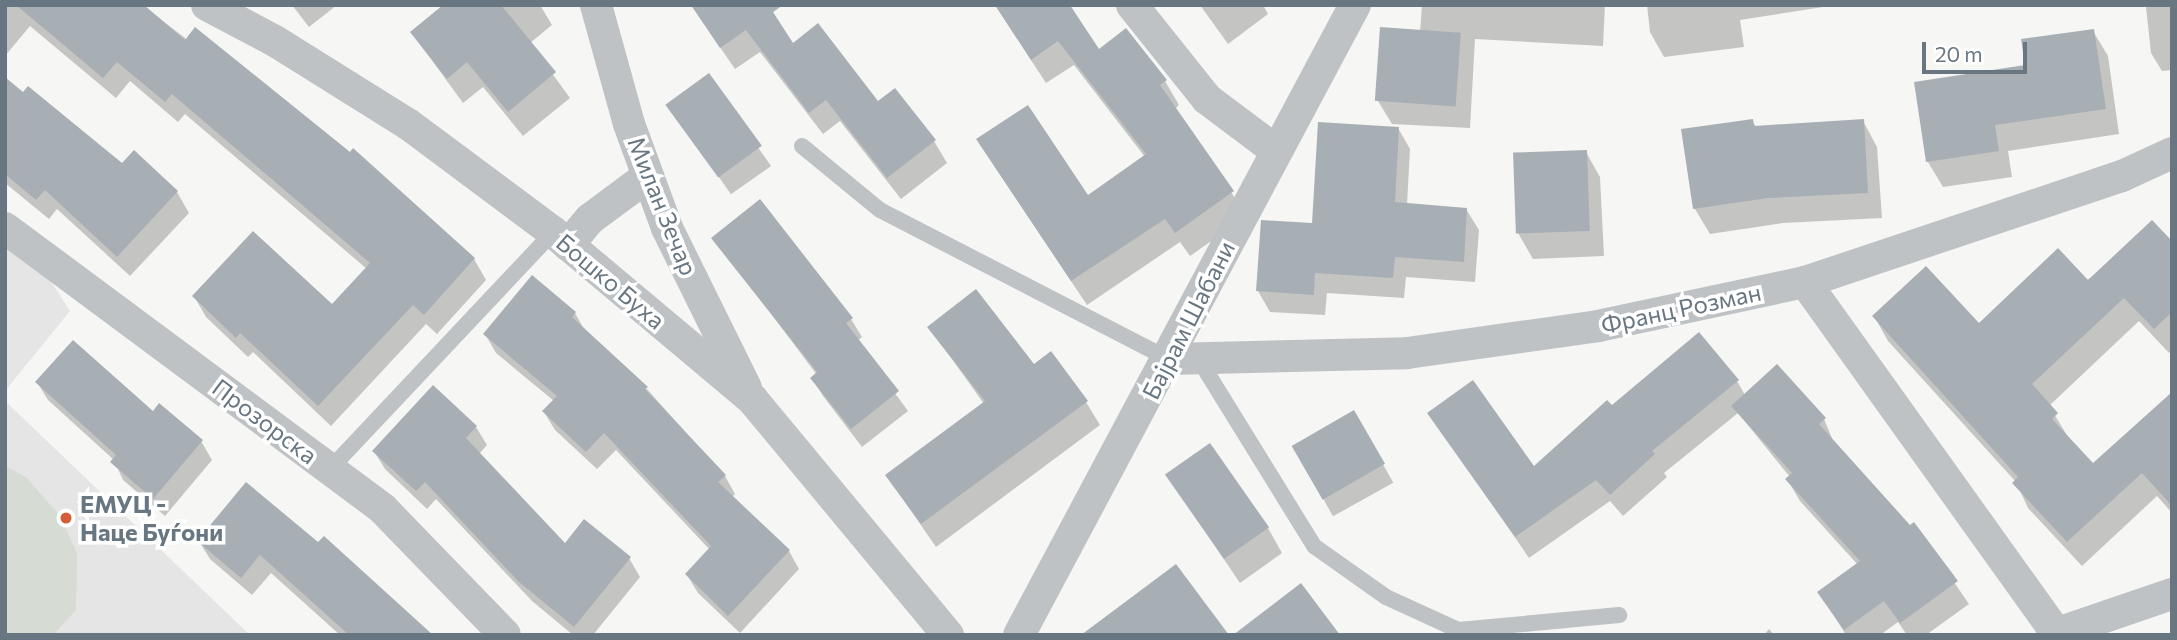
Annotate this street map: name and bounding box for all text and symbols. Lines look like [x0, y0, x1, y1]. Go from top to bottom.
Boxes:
scale bar [1925, 28, 2030, 72]
text: 20 m [1935, 41, 1983, 66]
street label: Милан Зечар [622, 132, 704, 280]
street label: Бошко Буха [551, 227, 671, 335]
street label: Бајрам Шабани [1136, 236, 1240, 404]
street label: Франц Розман [1598, 277, 1764, 339]
street label: Прозорска [207, 372, 323, 470]
place label: ЕМУЦ - Наце Буѓони [80, 490, 223, 546]
marker: ЕМУЦ - Наце Буѓони [58, 510, 74, 526]

